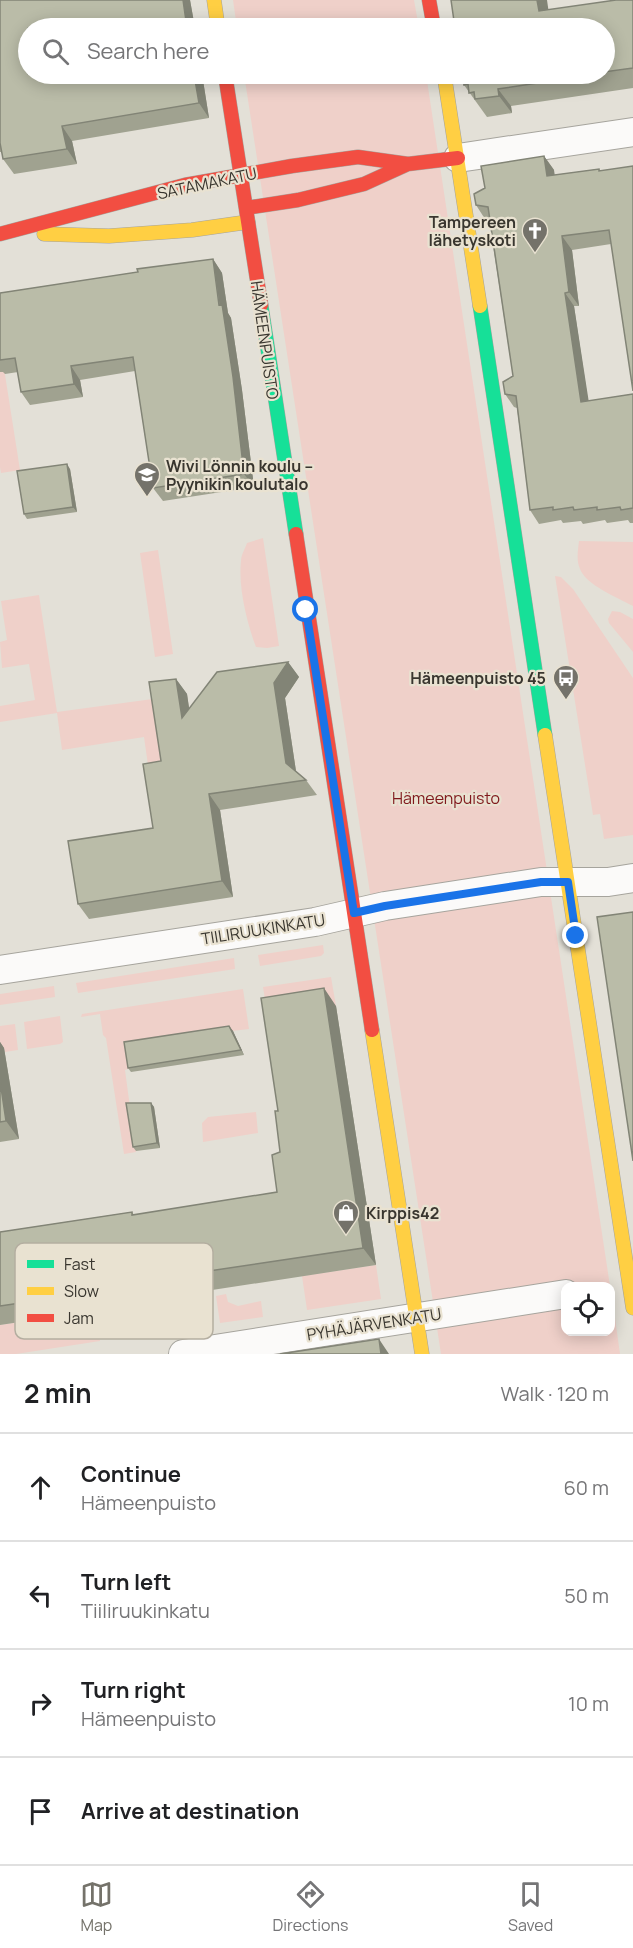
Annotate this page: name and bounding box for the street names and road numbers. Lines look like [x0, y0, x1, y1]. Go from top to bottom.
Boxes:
street label: SATAMAKATU [155, 162, 259, 204]
street label: HÄMEENPUISTO [246, 279, 284, 401]
street label: TIILIRUUKINKATU [199, 908, 327, 950]
street label: PYHÄJÄRVENKATU [305, 1302, 443, 1346]

